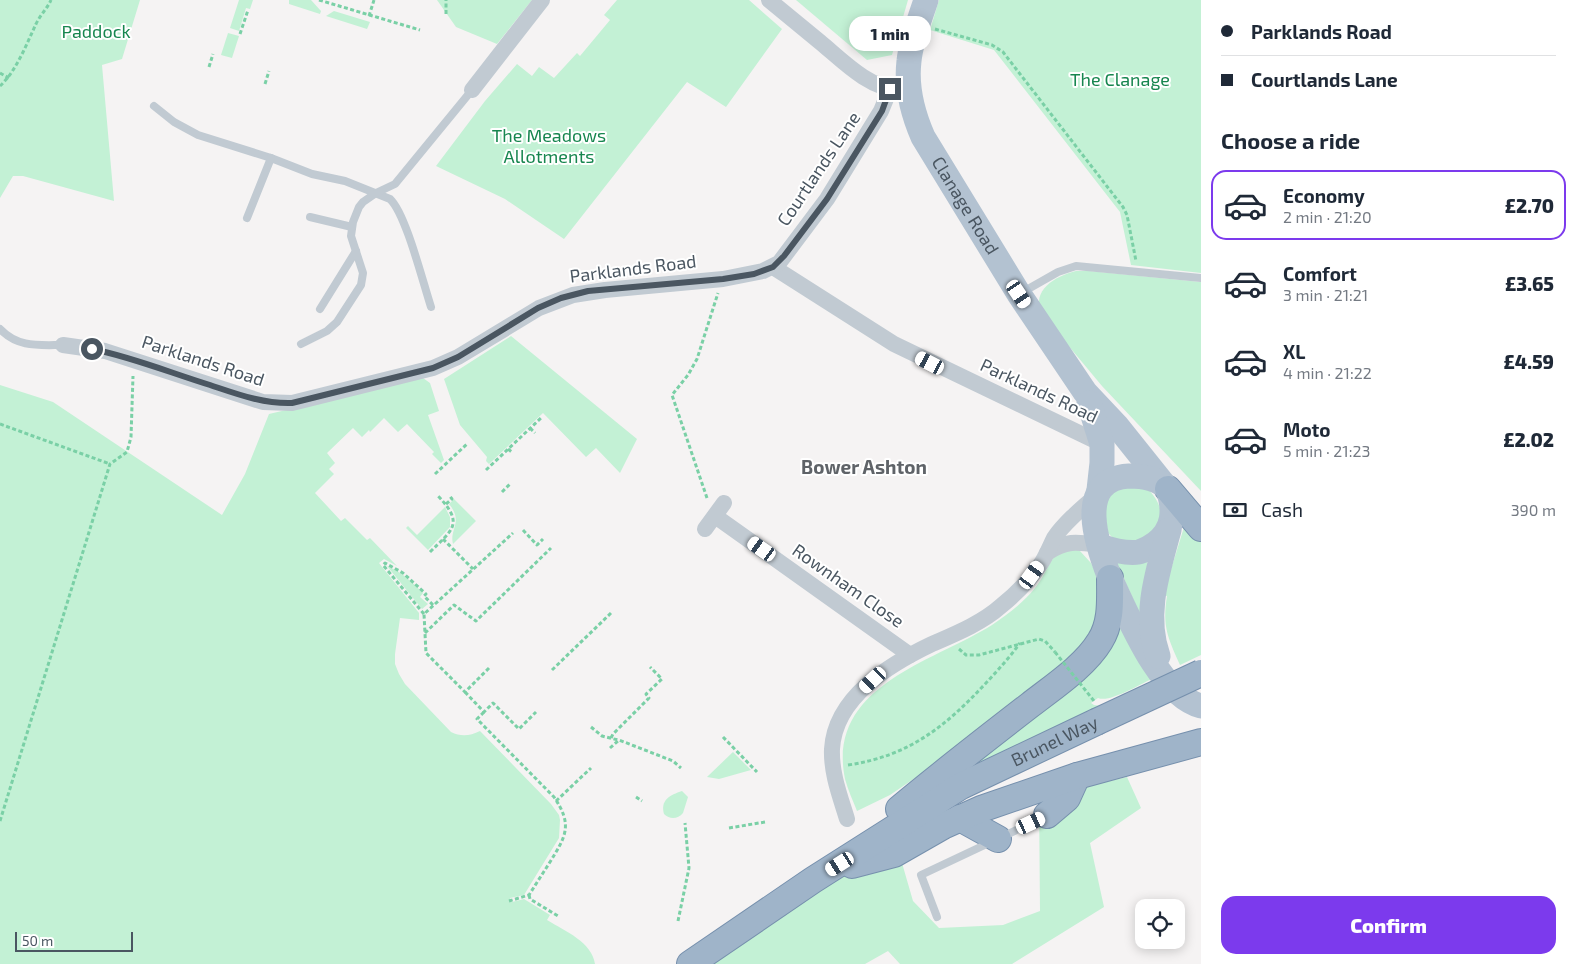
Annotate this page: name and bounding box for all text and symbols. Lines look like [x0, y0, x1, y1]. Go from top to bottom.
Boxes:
callout: 1 min [849, 17, 931, 52]
park label: Paddock [61, 20, 131, 42]
text: Parklands Road [1251, 20, 1392, 43]
text: 1 min [870, 24, 910, 43]
park label: The Clanage [1070, 68, 1170, 90]
text: Courtlands Lane [1251, 68, 1398, 91]
route end [879, 78, 901, 100]
street label: Courtlands Lane [772, 107, 865, 230]
park label: The Meadows Allotments [492, 124, 606, 167]
text: Choose a ride [1221, 127, 1360, 153]
street label: Clanage Road [927, 152, 1004, 258]
icon: car [1223, 183, 1268, 228]
text: Economy [1283, 184, 1365, 207]
text: £2.70 [1505, 194, 1554, 217]
text: 2 min · 21:20 [1283, 207, 1372, 226]
street label: Parklands Road [568, 249, 697, 287]
icon: car [1223, 261, 1268, 306]
text: Comfort [1283, 262, 1357, 285]
text: £3.65 [1505, 272, 1554, 295]
car [1004, 277, 1033, 311]
text: 3 min · 21:21 [1283, 285, 1368, 304]
street label: Parklands Road [139, 330, 267, 390]
route start [81, 338, 103, 360]
icon: car [1223, 339, 1268, 384]
text: XL [1283, 340, 1305, 363]
car [913, 350, 946, 376]
text: £4.59 [1504, 350, 1554, 373]
street label: Parklands Road [977, 353, 1102, 427]
text: 4 min · 21:22 [1283, 363, 1372, 382]
icon: car [1223, 417, 1268, 462]
text: Moto [1283, 418, 1331, 441]
text: £2.02 [1503, 428, 1554, 451]
text: 5 min · 21:23 [1283, 441, 1370, 460]
district label: Bower Ashton [801, 455, 927, 478]
icon: cash [1221, 496, 1249, 524]
text: Cash [1261, 498, 1303, 521]
text: 390 m [1511, 500, 1556, 519]
car [745, 534, 778, 564]
street label: Rownham Close [789, 539, 909, 632]
car [1017, 558, 1046, 592]
car [856, 664, 889, 696]
street label: Brunel Way [1007, 710, 1102, 771]
car [1014, 810, 1047, 836]
car [823, 850, 856, 878]
button: Confirm [1221, 896, 1556, 954]
map controls [1135, 899, 1185, 949]
button: locate [1135, 899, 1185, 949]
scale bar [15, 929, 132, 952]
text: 50 m [22, 932, 53, 949]

